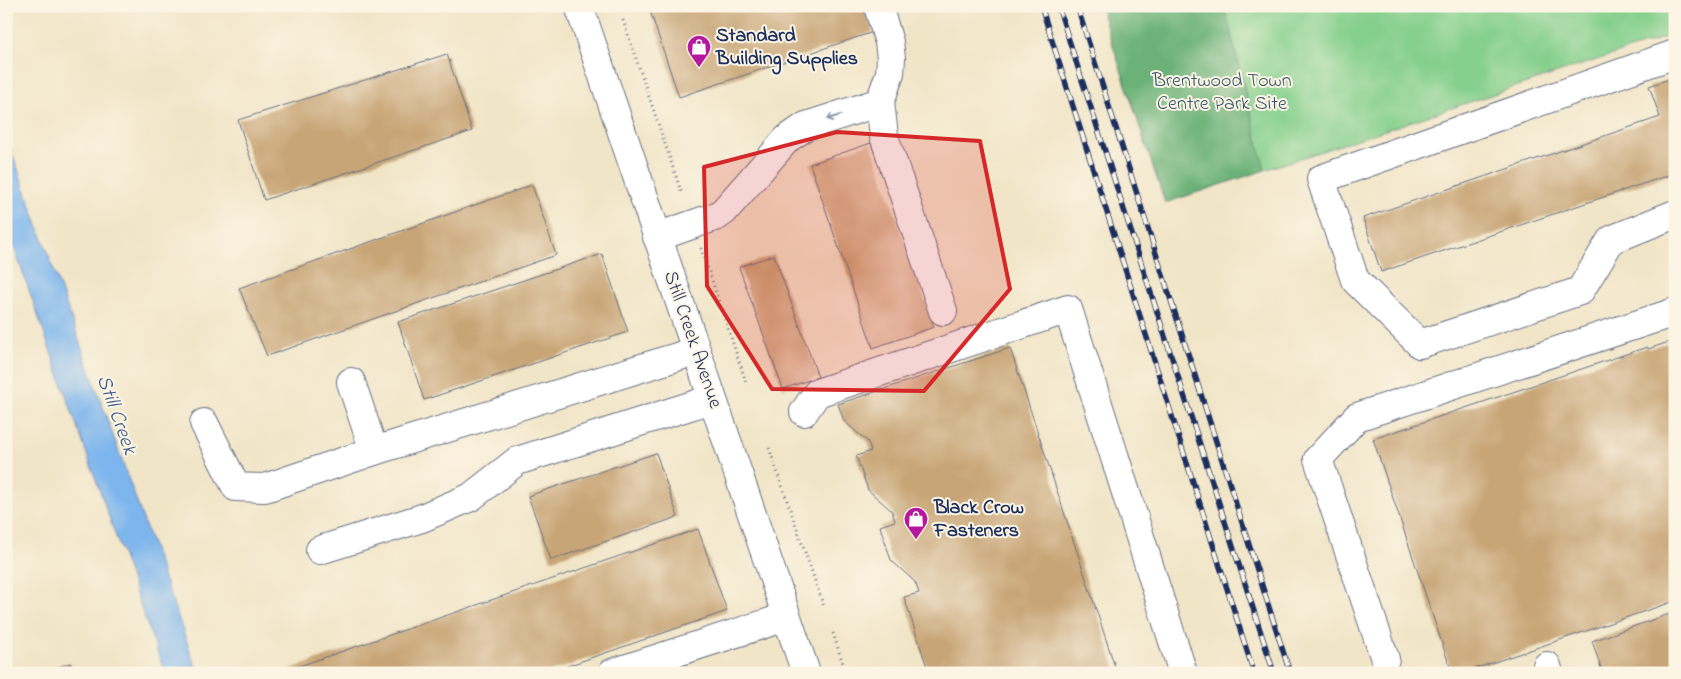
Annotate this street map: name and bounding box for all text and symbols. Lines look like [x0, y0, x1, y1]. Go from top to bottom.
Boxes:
place label: Standard Building Supplies [715, 22, 858, 75]
shop icon: Standard Building Supplies [686, 34, 712, 68]
park label: Brentwood Town Centre Park Site [1151, 67, 1292, 119]
one-way arrow [826, 113, 842, 122]
street label: Still Creek Avenue [655, 267, 729, 413]
water label: Still Creek [88, 371, 145, 460]
place label: Black Crow Fasteners [933, 494, 1024, 546]
shop icon: Black Crow Fasteners [903, 506, 929, 540]

